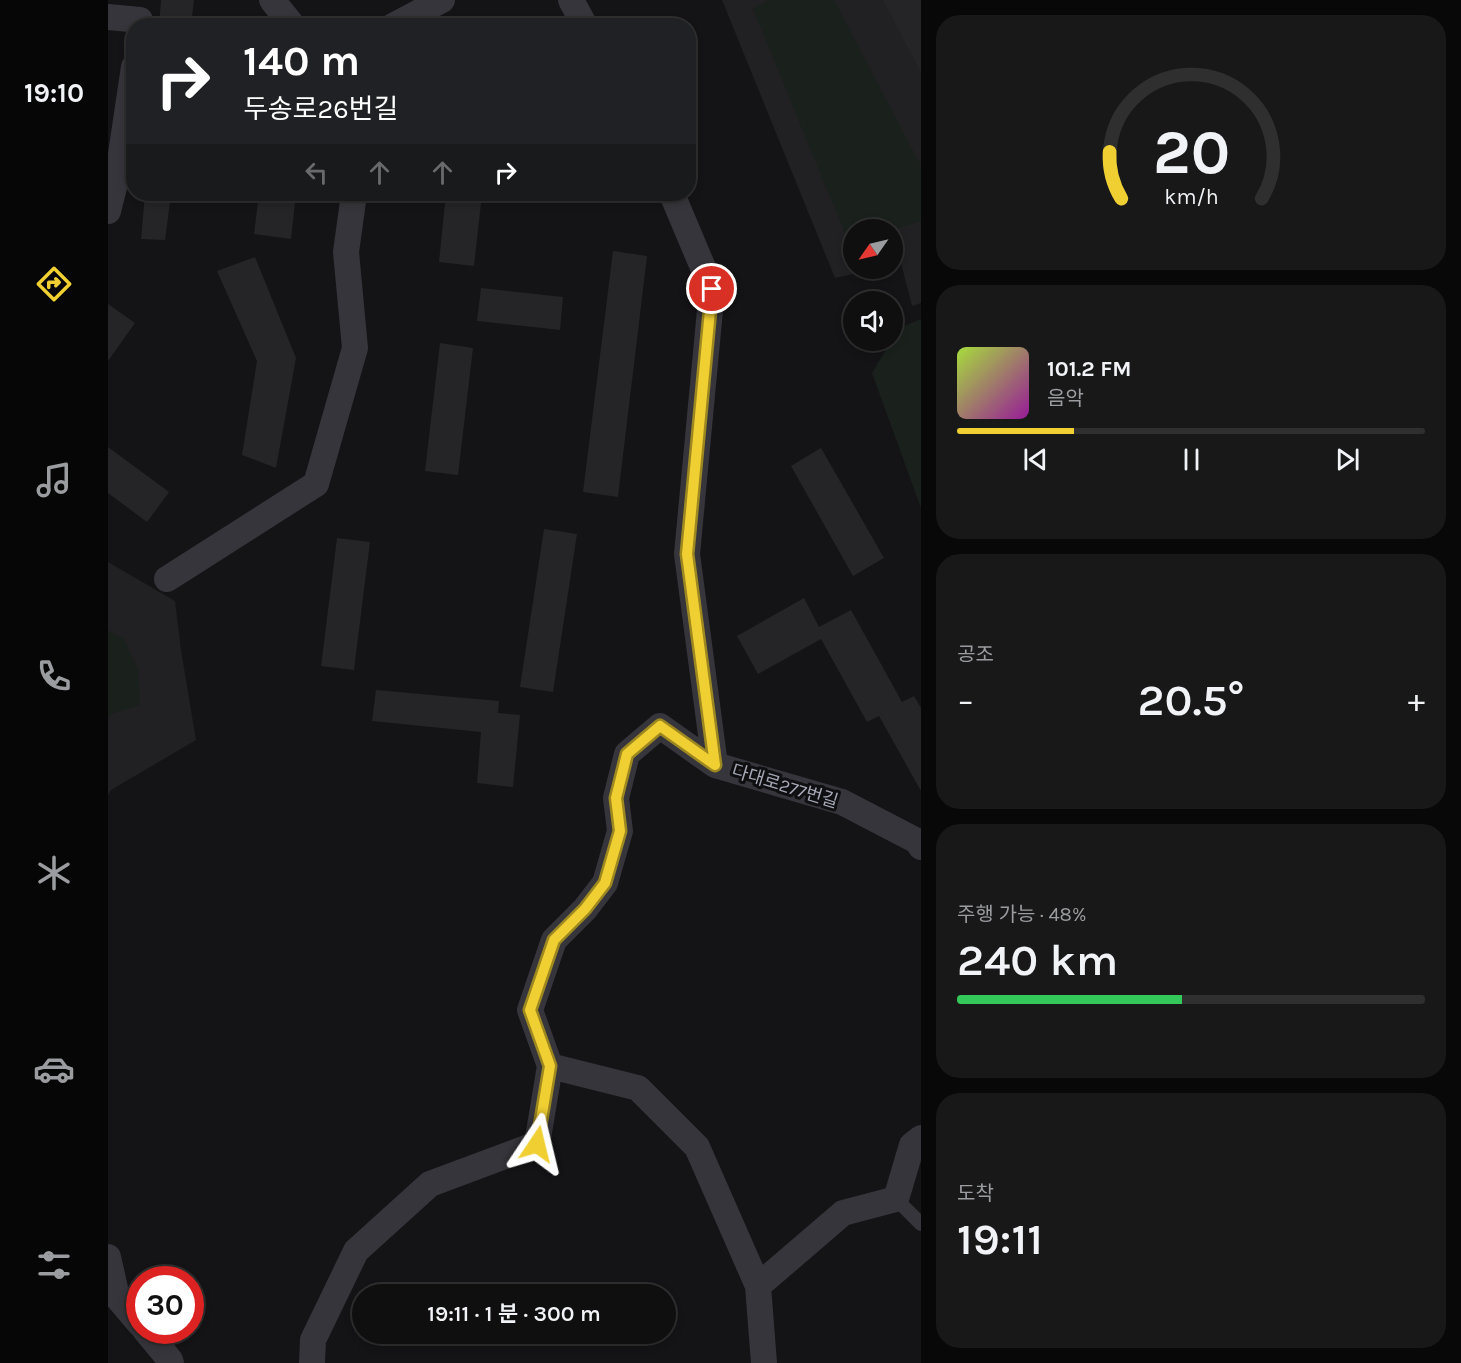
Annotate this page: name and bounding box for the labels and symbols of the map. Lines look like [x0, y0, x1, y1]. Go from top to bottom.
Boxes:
north arrow [843, 219, 903, 279]
pin [686, 263, 737, 314]
street label: 다대로277번길 [729, 759, 841, 813]
position arrow [505, 1112, 569, 1176]
speed limit sign: 30 [126, 1266, 204, 1344]

